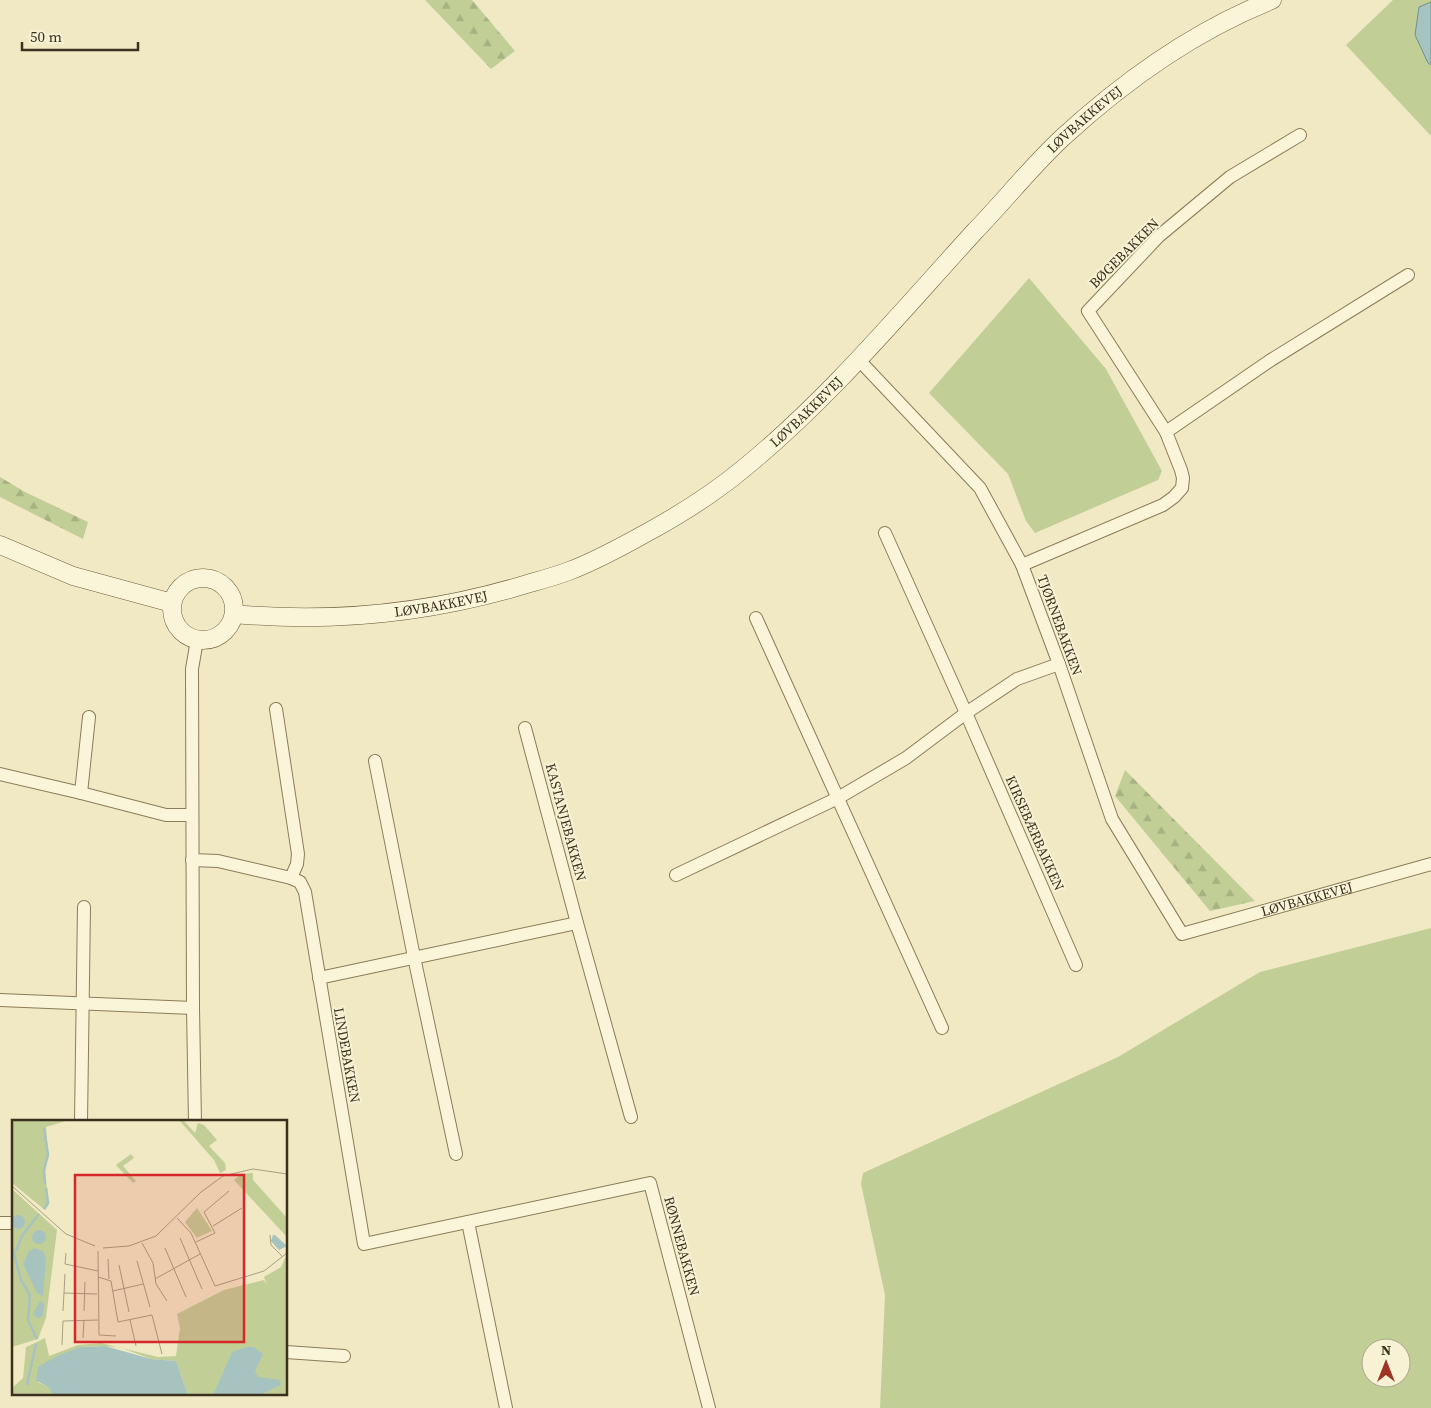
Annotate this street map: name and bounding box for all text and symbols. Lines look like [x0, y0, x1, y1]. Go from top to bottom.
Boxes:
scale bar [22, 20, 139, 52]
text: 50 m [30, 26, 62, 47]
street label: LØVBAKKEVEJ [1042, 81, 1127, 158]
street label: BØGEBAKKEN [1085, 214, 1163, 292]
street label: LØVBAKKEVEJ [765, 372, 847, 452]
street label: TJØRNEBAKKEN [1033, 572, 1087, 678]
street label: LØVBAKKEVEJ [393, 585, 490, 622]
street label: KASTANJEBAKKEN [541, 761, 591, 883]
street label: KIRSEBÆRBAKKEN [1001, 772, 1069, 894]
street label: LØVBAKKEVEJ [1259, 877, 1355, 921]
street label: LINDEBAKKEN [329, 1006, 365, 1104]
inset map [12, 1120, 288, 1396]
street label: RØNNEBAKKEN [659, 1194, 705, 1298]
north arrow [1361, 1338, 1411, 1388]
text: N [1381, 1340, 1391, 1360]

